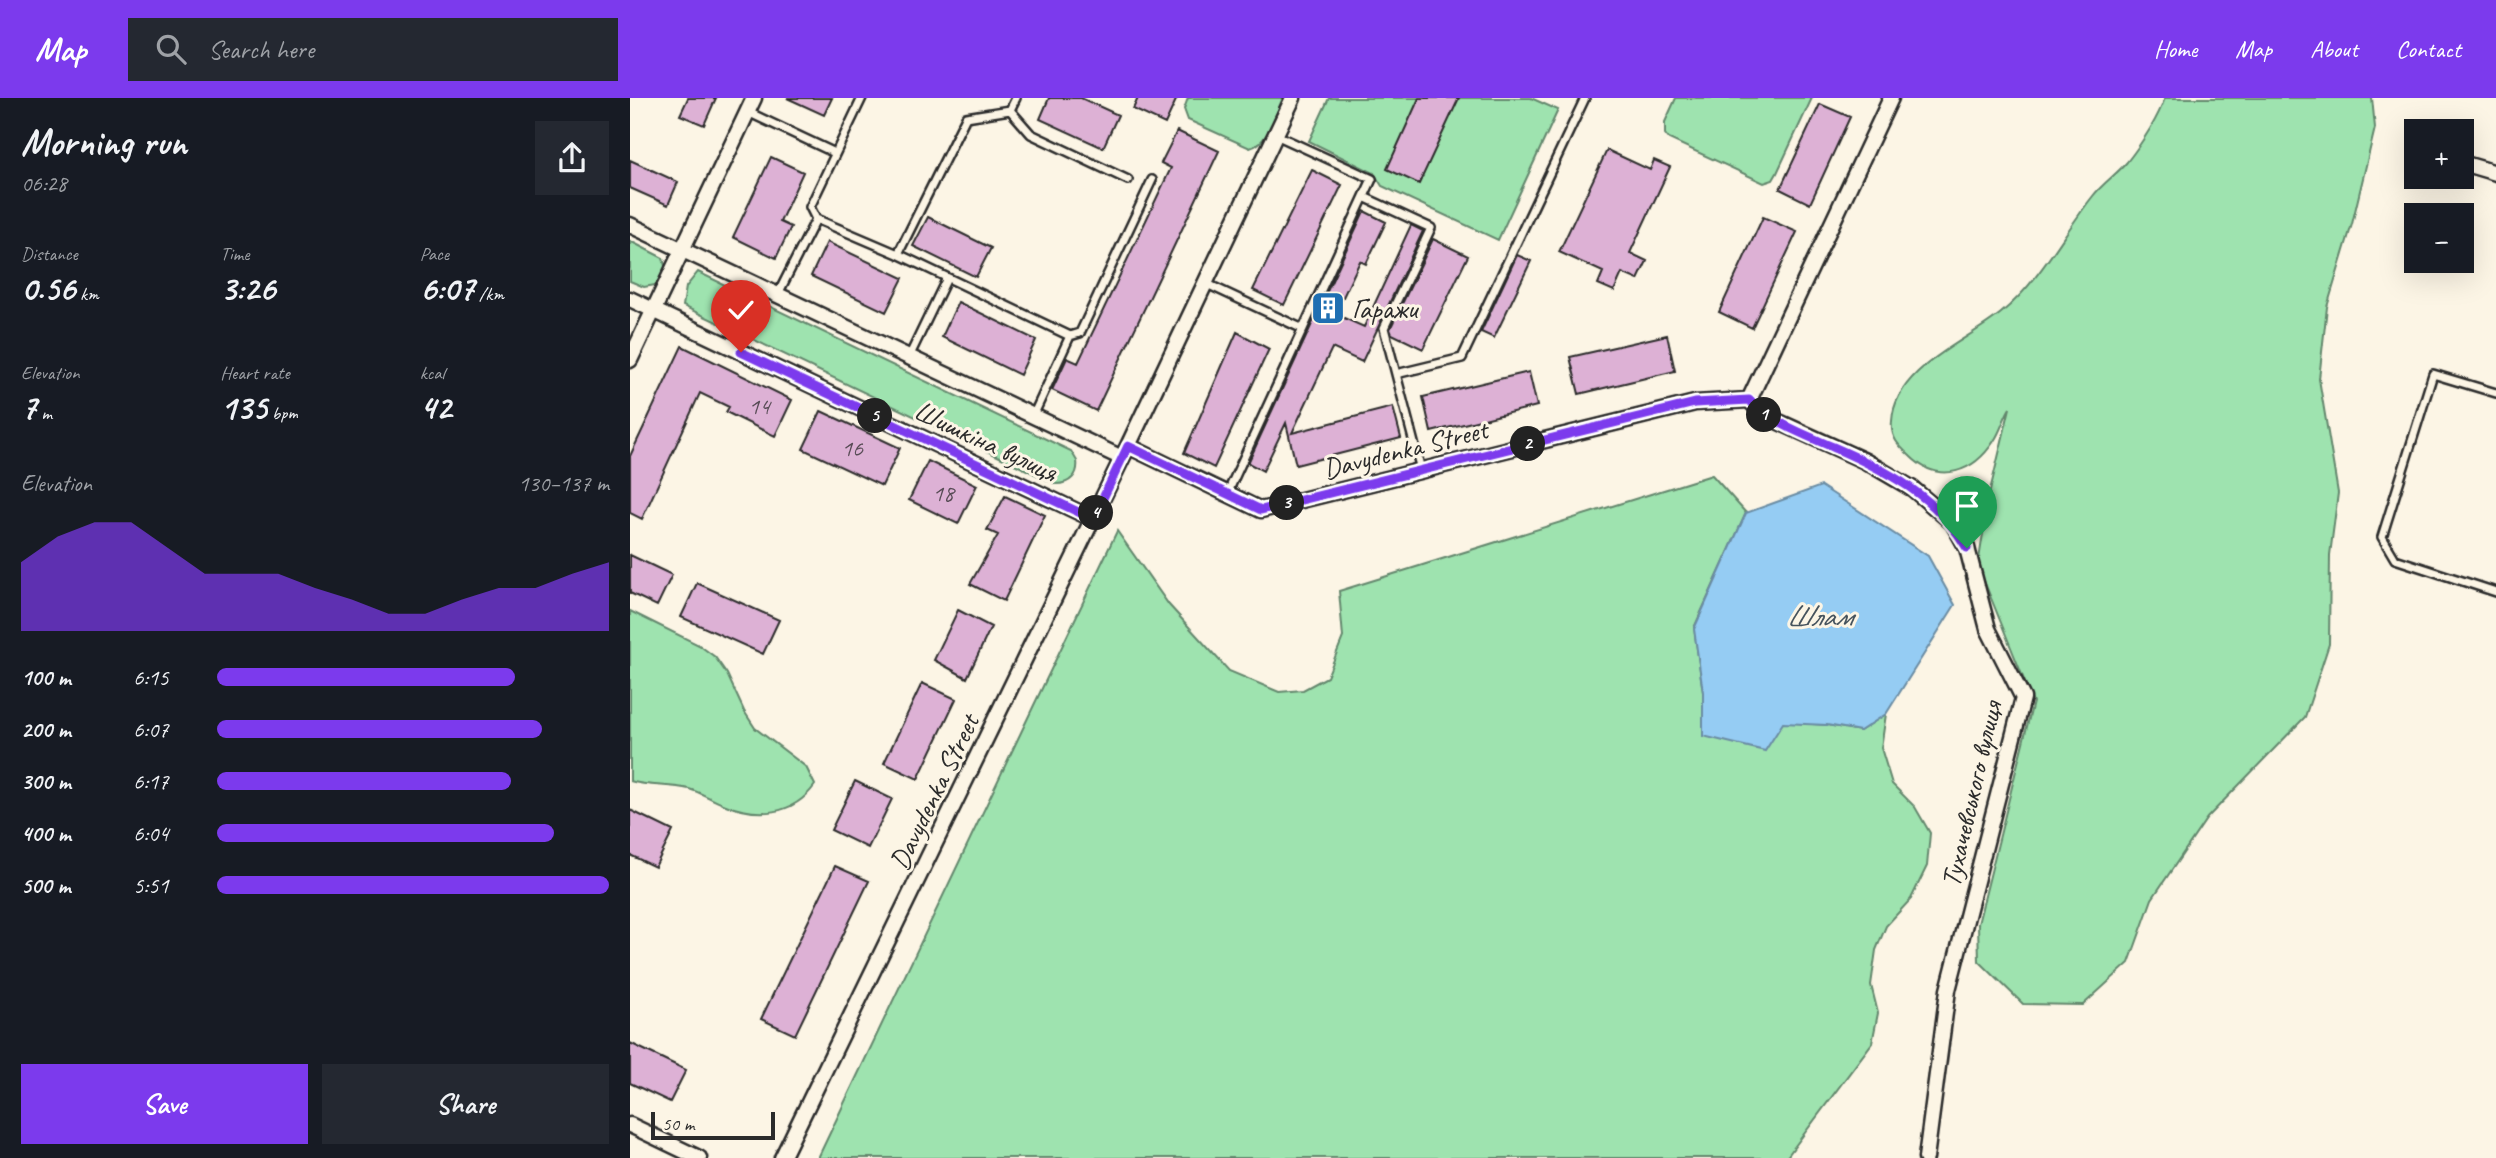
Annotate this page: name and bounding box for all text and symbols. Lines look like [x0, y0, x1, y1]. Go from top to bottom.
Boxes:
search box [128, 18, 618, 81]
text: Map [35, 28, 86, 70]
icon: search [152, 30, 190, 68]
text: Search here [208, 33, 314, 66]
text: Home [2154, 34, 2197, 64]
text: Map [2235, 34, 2272, 64]
text: About [2310, 34, 2358, 64]
text: Contact [2396, 34, 2461, 64]
text: Morning run [21, 119, 187, 166]
map controls [2404, 119, 2474, 273]
button: + [2404, 119, 2474, 189]
button: share [535, 121, 609, 195]
text: 06:28 [21, 169, 67, 198]
button: − [2404, 203, 2474, 273]
text: Distance [21, 242, 78, 266]
text: Time [220, 242, 249, 266]
text: Pace [420, 242, 449, 266]
text: 0.56 [21, 266, 75, 311]
text: 3:26 [220, 266, 275, 311]
text: 6:07 [420, 266, 474, 311]
pin [711, 280, 771, 352]
text: km [75, 282, 99, 306]
text: /km [474, 282, 504, 306]
building icon: Гаражи [1309, 289, 1347, 327]
icon: check [722, 291, 760, 329]
place label: Гаражи [1352, 291, 1420, 326]
text: Elevation [21, 361, 79, 385]
text: Heart rate [220, 361, 290, 385]
text: kcal [420, 361, 445, 385]
text: 7 [21, 385, 37, 430]
text: 135 [220, 385, 267, 430]
text: 42 [420, 385, 451, 430]
house number: 14 [748, 391, 772, 421]
street label: Шишкiна вулиця [909, 393, 1064, 490]
pin: 5 [858, 398, 892, 434]
pin: 1 [1746, 398, 1782, 432]
text: m [37, 401, 52, 425]
text: bpm [267, 401, 298, 425]
text: 1 [1759, 402, 1768, 426]
text: 5 [870, 403, 879, 427]
street label: Davydenka Street [1319, 411, 1494, 486]
pin: 2 [1510, 426, 1546, 462]
text: 2 [1523, 431, 1532, 455]
house number: 16 [841, 433, 864, 463]
text: Elevation [21, 469, 92, 498]
text: 130–137 m [518, 469, 609, 498]
pin [1937, 476, 1997, 548]
house number: 18 [932, 478, 956, 508]
pin: 3 [1270, 486, 1304, 520]
icon: arrive [1948, 487, 1986, 525]
text: 3 [1282, 490, 1291, 514]
pin: 4 [1078, 496, 1114, 530]
text: 4 [1091, 500, 1100, 524]
water label: Шлам [1786, 597, 1856, 635]
text: 100 m [21, 663, 71, 692]
text: 6:15 [133, 663, 169, 692]
street label: Тухачевського вулиця [1933, 696, 2010, 890]
street label: Davydenka Street [881, 706, 988, 875]
text: 200 m [21, 715, 71, 744]
text: 6:07 [133, 715, 169, 744]
text: 300 m [21, 767, 71, 796]
text: 6:17 [133, 767, 169, 796]
text: 400 m [21, 819, 71, 848]
text: 6:04 [133, 819, 169, 848]
text: 500 m [21, 871, 70, 900]
text: 5:51 [133, 871, 169, 900]
button: Save [21, 1064, 308, 1144]
button: Share [322, 1064, 609, 1144]
scale bar [651, 1109, 775, 1141]
text: 50 m [662, 1112, 694, 1136]

